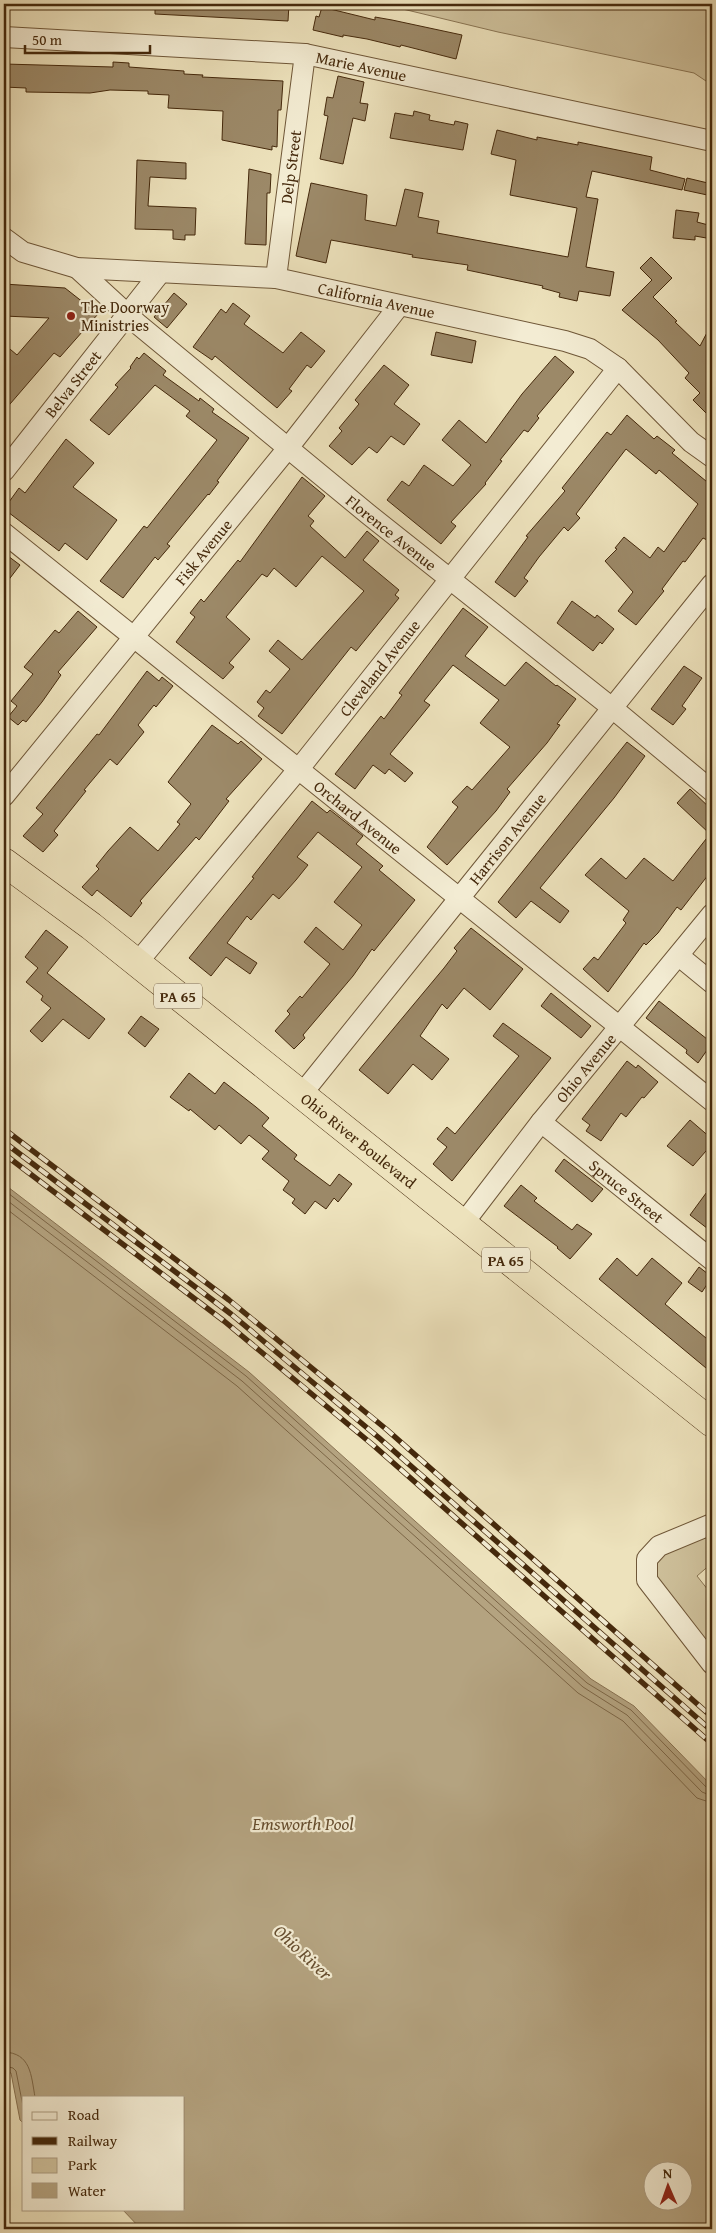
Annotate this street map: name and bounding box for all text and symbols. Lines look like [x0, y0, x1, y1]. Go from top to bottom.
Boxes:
scale bar [25, 22, 150, 54]
text: 50 m [32, 29, 63, 50]
street label: Marie Avenue [314, 45, 409, 87]
street label: Delp Street [274, 128, 307, 205]
street label: California Avenue [316, 276, 437, 324]
place label: The Doorway Ministries [81, 295, 169, 337]
marker: The Doorway Ministries [65, 310, 77, 322]
street label: Belva Street [38, 345, 107, 423]
street label: Florence Avenue [341, 489, 442, 576]
street label: Fisk Avenue [169, 514, 238, 590]
street label: Cleveland Avenue [333, 614, 426, 721]
street label: Orchard Avenue [309, 774, 407, 860]
street label: Harrison Avenue [463, 787, 552, 890]
road number: PA 65 [154, 984, 202, 1008]
street label: Ohio Avenue [550, 1028, 622, 1108]
street label: Ohio River Boulevard [296, 1087, 422, 1194]
street label: Spruce Street [584, 1153, 670, 1229]
road number: PA 65 [482, 1248, 530, 1272]
water label: Emsworth Pool [251, 1810, 354, 1837]
water label: Ohio River [268, 1918, 339, 1987]
legend [22, 2096, 185, 2210]
text: Road [68, 2104, 99, 2125]
text: Railway [68, 2130, 118, 2151]
text: Park [68, 2154, 97, 2175]
north arrow [644, 2160, 694, 2210]
text: N [663, 2163, 673, 2183]
text: Water [68, 2180, 106, 2201]

